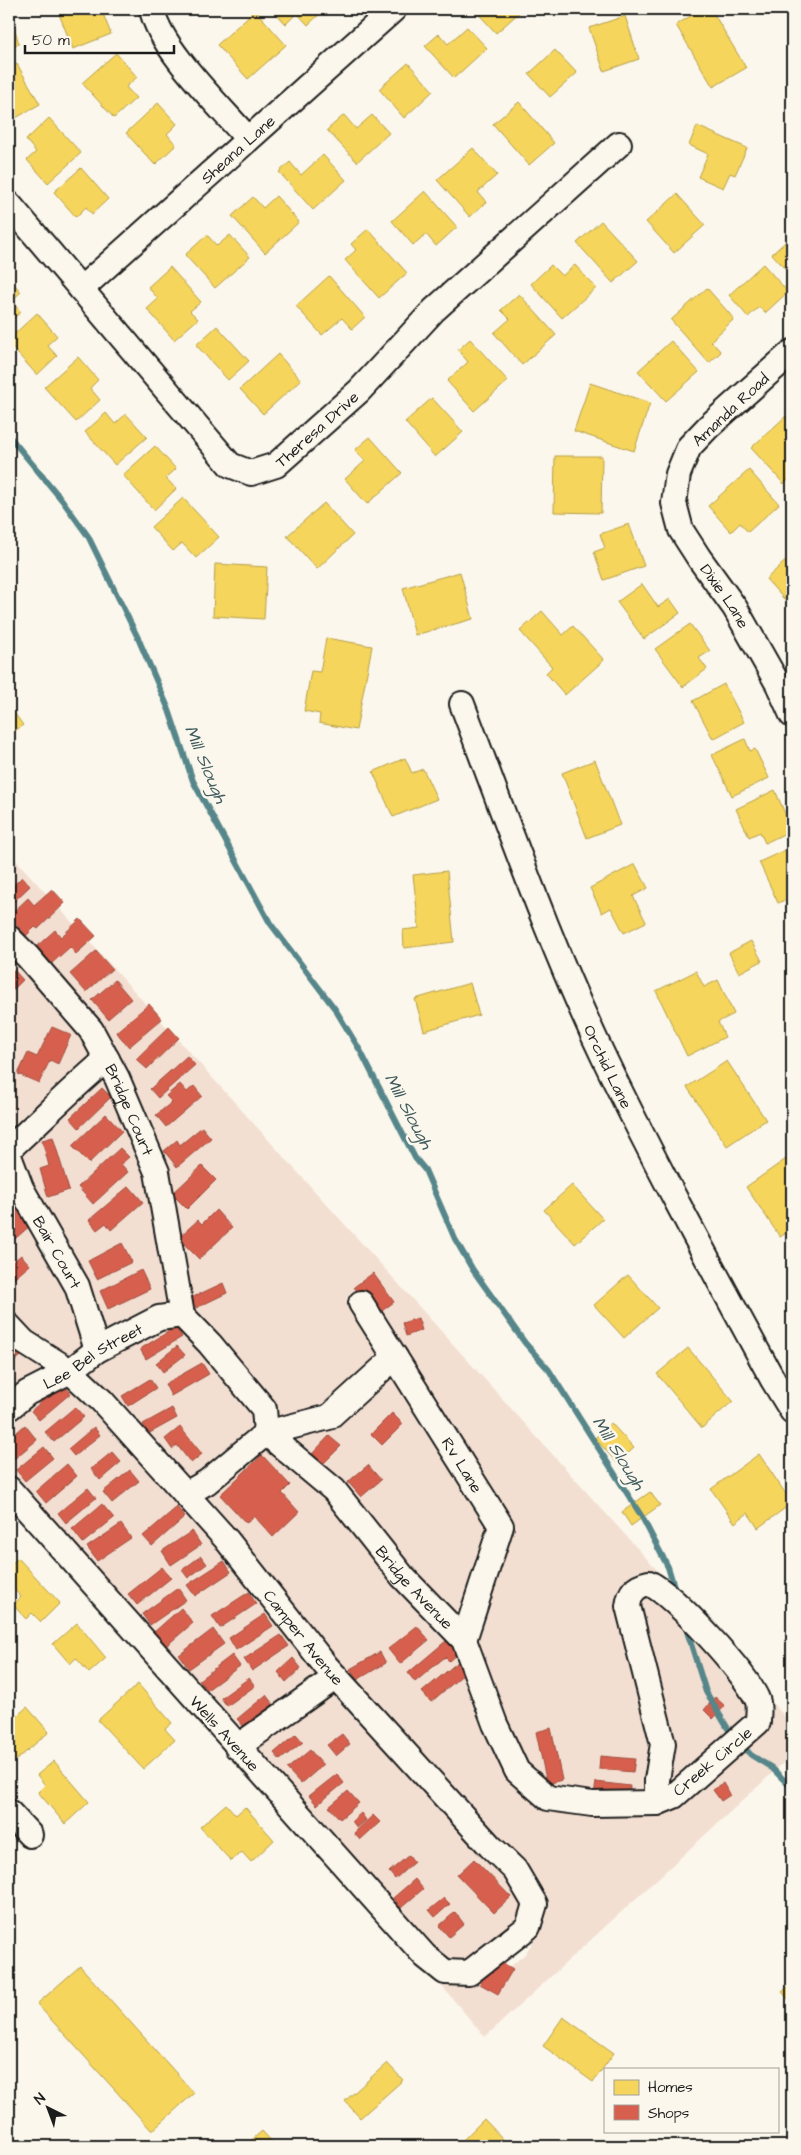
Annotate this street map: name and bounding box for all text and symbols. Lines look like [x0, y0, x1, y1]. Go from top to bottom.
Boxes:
scale bar [25, 22, 174, 54]
text: 50 m [32, 30, 70, 51]
street label: Sheana Lane [196, 110, 281, 189]
street label: Amanda Road [687, 368, 774, 451]
street label: Theresa Drive [271, 386, 364, 473]
street label: Dixie Lane [695, 560, 754, 633]
water label: Mill Slough [177, 721, 234, 808]
street label: Orchid Lane [578, 1021, 637, 1113]
street label: Bridge Court [99, 1060, 159, 1160]
water label: Mill Slough [377, 1069, 439, 1155]
street label: Bair Court [27, 1212, 87, 1294]
street label: Lee Bel Street [39, 1318, 147, 1395]
water label: Mill Slough [585, 1412, 652, 1496]
street label: Rv Lane [436, 1433, 488, 1498]
street label: Bridge Avenue [370, 1541, 458, 1635]
street label: Camper Avenue [258, 1585, 348, 1691]
street label: Wells Avenue [184, 1691, 264, 1777]
street label: Creek Circle [668, 1722, 757, 1802]
legend [604, 2068, 778, 2132]
text: Homes [648, 2077, 693, 2098]
north arrow [22, 2082, 72, 2132]
text: N [30, 2089, 50, 2109]
text: Shops [648, 2103, 690, 2124]

